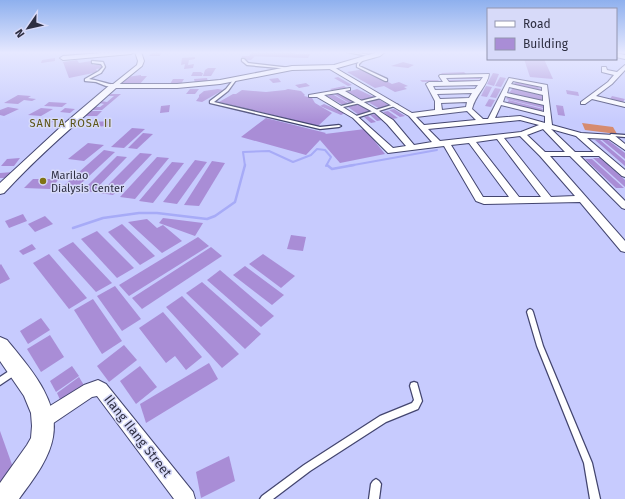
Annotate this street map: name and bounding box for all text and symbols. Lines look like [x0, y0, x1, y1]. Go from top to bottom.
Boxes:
north arrow [8, 8, 48, 48]
legend [487, 8, 617, 60]
text: Road [523, 17, 551, 31]
text: N [13, 27, 28, 40]
text: Building [523, 37, 569, 51]
district label: SANTA ROSA II [30, 117, 112, 130]
place label: Marilao Dialysis Center [51, 169, 125, 195]
marker: Marilao Dialysis Center [38, 176, 48, 186]
street label: Ilang Ilang Street [101, 392, 175, 480]

